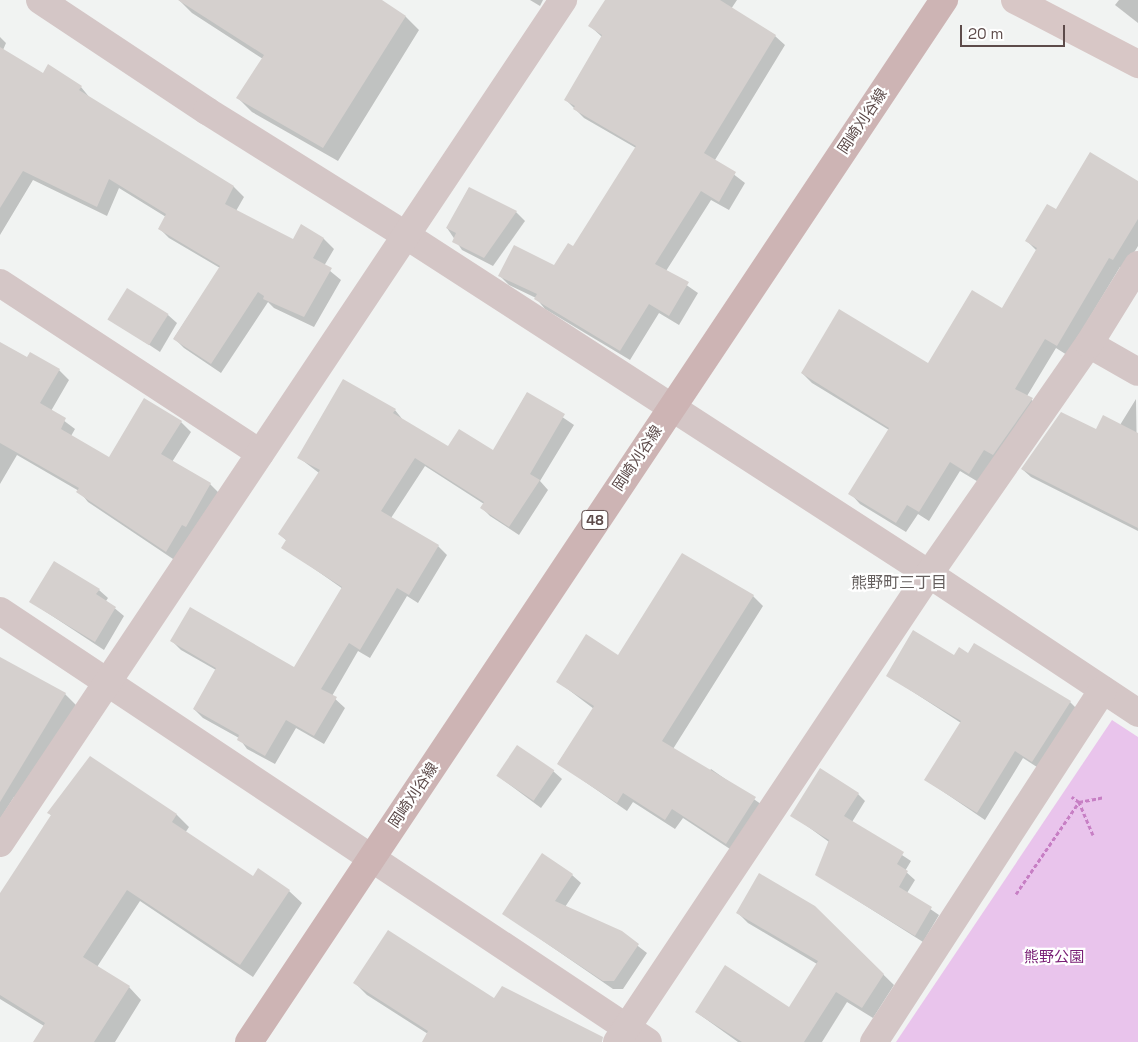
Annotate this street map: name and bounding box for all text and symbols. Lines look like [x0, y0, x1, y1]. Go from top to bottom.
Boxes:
scale bar [963, 15, 1068, 47]
text: 20 m [968, 24, 1003, 43]
street label: 岡崎刈谷線 [834, 85, 890, 157]
street label: 岡崎刈谷線 [609, 422, 665, 494]
road number: 48 [581, 508, 609, 532]
district label: 熊野町三丁目 [851, 573, 947, 593]
street label: 岡崎刈谷線 [385, 759, 441, 831]
park label: 熊野公園 [1024, 948, 1084, 966]

